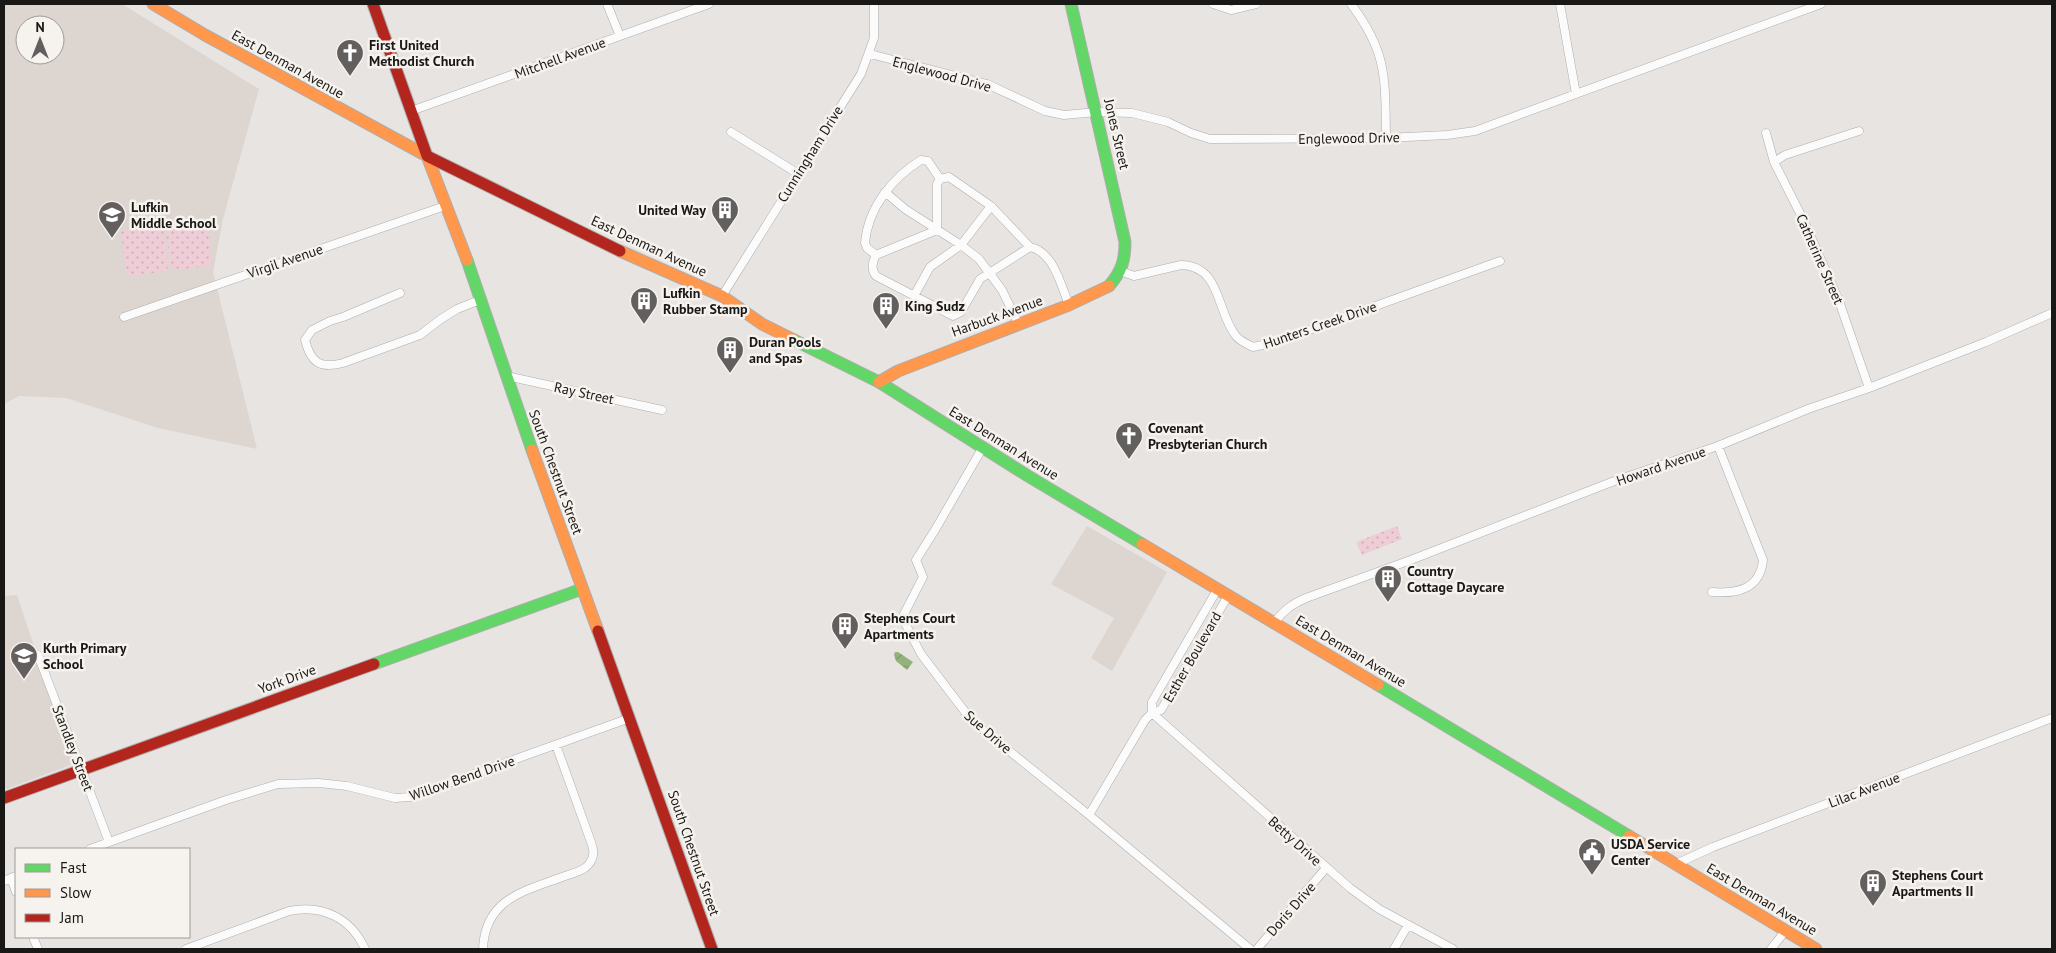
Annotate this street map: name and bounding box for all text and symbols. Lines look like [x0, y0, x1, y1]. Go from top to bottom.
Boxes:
north arrow [15, 15, 65, 65]
text: N [35, 18, 45, 36]
street label: East Denman Avenue [229, 26, 347, 102]
street label: Mitchell Avenue [512, 33, 608, 83]
place label: First United Methodist Church [369, 36, 474, 70]
church icon: First United Methodist Church [335, 38, 365, 77]
street label: Englewood Drive [891, 52, 993, 96]
street label: Jones Street [1100, 96, 1134, 171]
street label: Cunningham Drive [773, 102, 847, 206]
street label: Englewood Drive [1298, 128, 1400, 148]
building icon: United Way [710, 195, 740, 234]
place label: Lufkin Middle School [131, 198, 217, 232]
school or university icon: Lufkin Middle School [97, 200, 127, 239]
place label: United Way [638, 201, 706, 219]
street label: East Denman Avenue [588, 211, 710, 281]
street label: Catherine Street [1792, 211, 1848, 307]
street label: Virgil Avenue [244, 240, 325, 283]
place label: Lufkin Rubber Stamp [663, 284, 748, 318]
building icon: Lufkin Rubber Stamp [629, 286, 659, 325]
building icon: King Sudz [871, 291, 901, 330]
street label: Harbuck Avenue [949, 291, 1045, 341]
place label: King Sudz [905, 297, 965, 315]
street label: Hunters Creek Drive [1261, 297, 1379, 353]
place label: Duran Pools and Spas [749, 333, 821, 367]
building icon: Duran Pools and Spas [715, 335, 745, 374]
street label: Ray Street [552, 378, 616, 408]
street label: East Denman Avenue [946, 402, 1062, 484]
street label: South Chestnut Street [525, 407, 587, 537]
place label: Covenant Presbyterian Church [1148, 419, 1267, 453]
church icon: Covenant Presbyterian Church [1114, 421, 1144, 460]
street label: Howard Avenue [1614, 442, 1708, 490]
place label: Country Cottage Daycare [1407, 562, 1504, 596]
building icon: Country Cottage Daycare [1373, 564, 1403, 603]
place label: Stephens Court Apartments [864, 609, 955, 643]
street label: Esther Boulevard [1159, 609, 1225, 705]
building icon: Stephens Court Apartments [830, 611, 860, 650]
street label: East Denman Avenue [1292, 611, 1410, 691]
place label: Kurth Primary School [43, 639, 127, 673]
school or university icon: Kurth Primary School [9, 641, 39, 680]
street label: York Drive [256, 660, 318, 698]
street label: Standley Street [48, 702, 98, 794]
street label: Sue Drive [961, 706, 1015, 758]
street label: Willow Bend Drive [407, 752, 517, 804]
street label: Lilac Avenue [1826, 768, 1902, 812]
street label: South Chestnut Street [664, 788, 724, 918]
street label: Betty Drive [1264, 812, 1326, 870]
place label: USDA Service Center [1611, 835, 1690, 869]
public building icon: USDA Service Center [1577, 837, 1607, 876]
legend [15, 848, 190, 938]
text: Fast [60, 858, 87, 877]
street label: East Denman Avenue [1703, 859, 1821, 939]
place label: Stephens Court Apartments II [1892, 866, 1983, 900]
building icon: Stephens Court Apartments II [1858, 868, 1888, 907]
street label: Doris Drive [1262, 878, 1320, 940]
text: Slow [60, 883, 91, 902]
text: Jam [59, 908, 84, 927]

